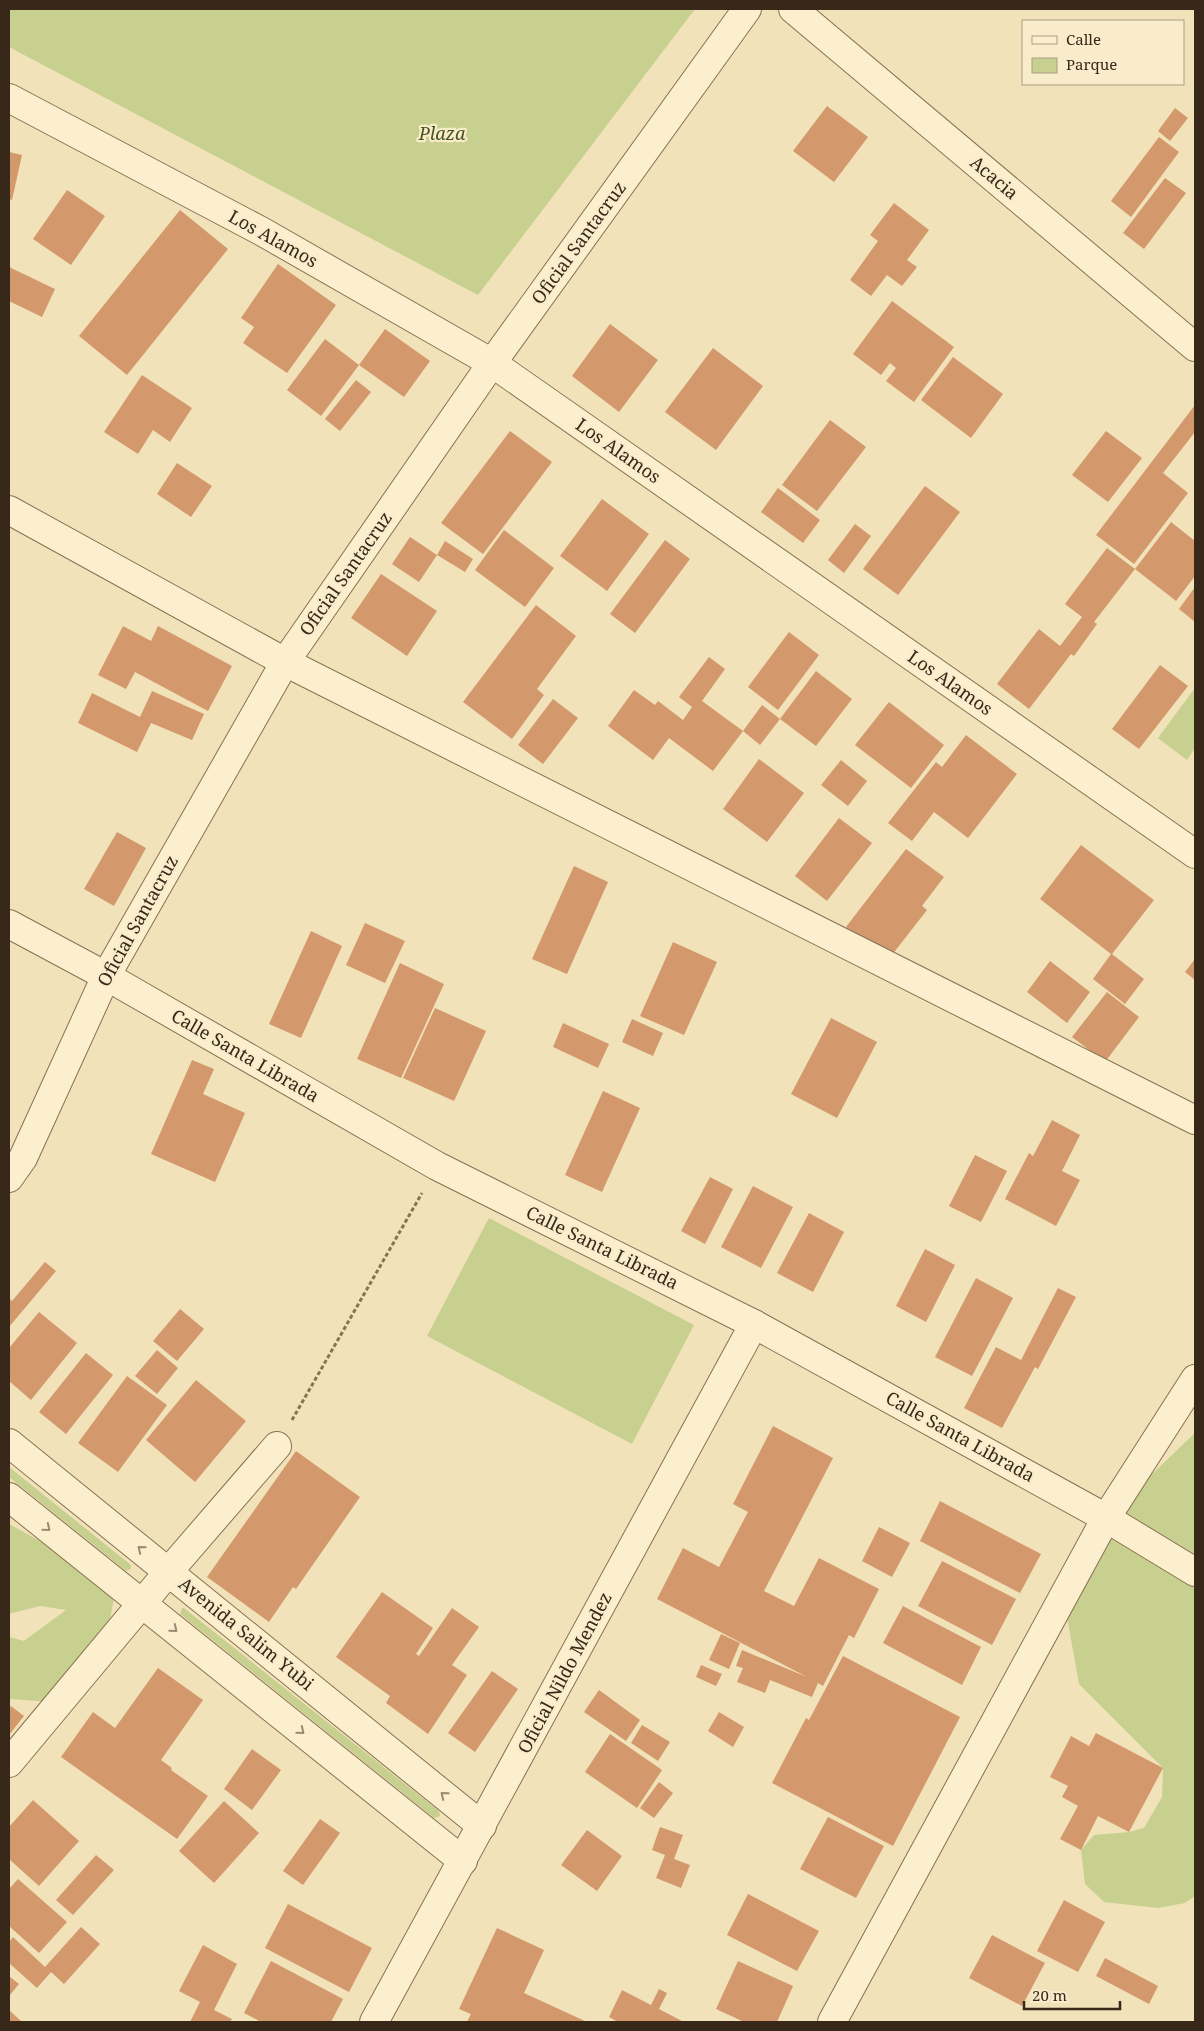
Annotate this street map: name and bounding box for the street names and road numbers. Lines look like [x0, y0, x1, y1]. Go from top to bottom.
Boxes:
street label: Acacia [965, 150, 1024, 204]
street label: Oficial Santacruz [525, 176, 631, 309]
street label: Los Alamos [225, 204, 322, 272]
street label: Los Alamos [571, 412, 666, 488]
street label: Oficial Santacruz [293, 507, 397, 640]
street label: Los Alamos [903, 644, 998, 720]
street label: Oficial Santacruz [91, 851, 183, 990]
street label: Calle Santa Librada [167, 1003, 324, 1107]
street label: Calle Santa Librada [522, 1200, 683, 1294]
street label: Calle Santa Librada [882, 1385, 1039, 1487]
street label: Avenida Salim Yubi [174, 1571, 319, 1695]
street label: Oficial Nildo Mendez [511, 1588, 617, 1757]

